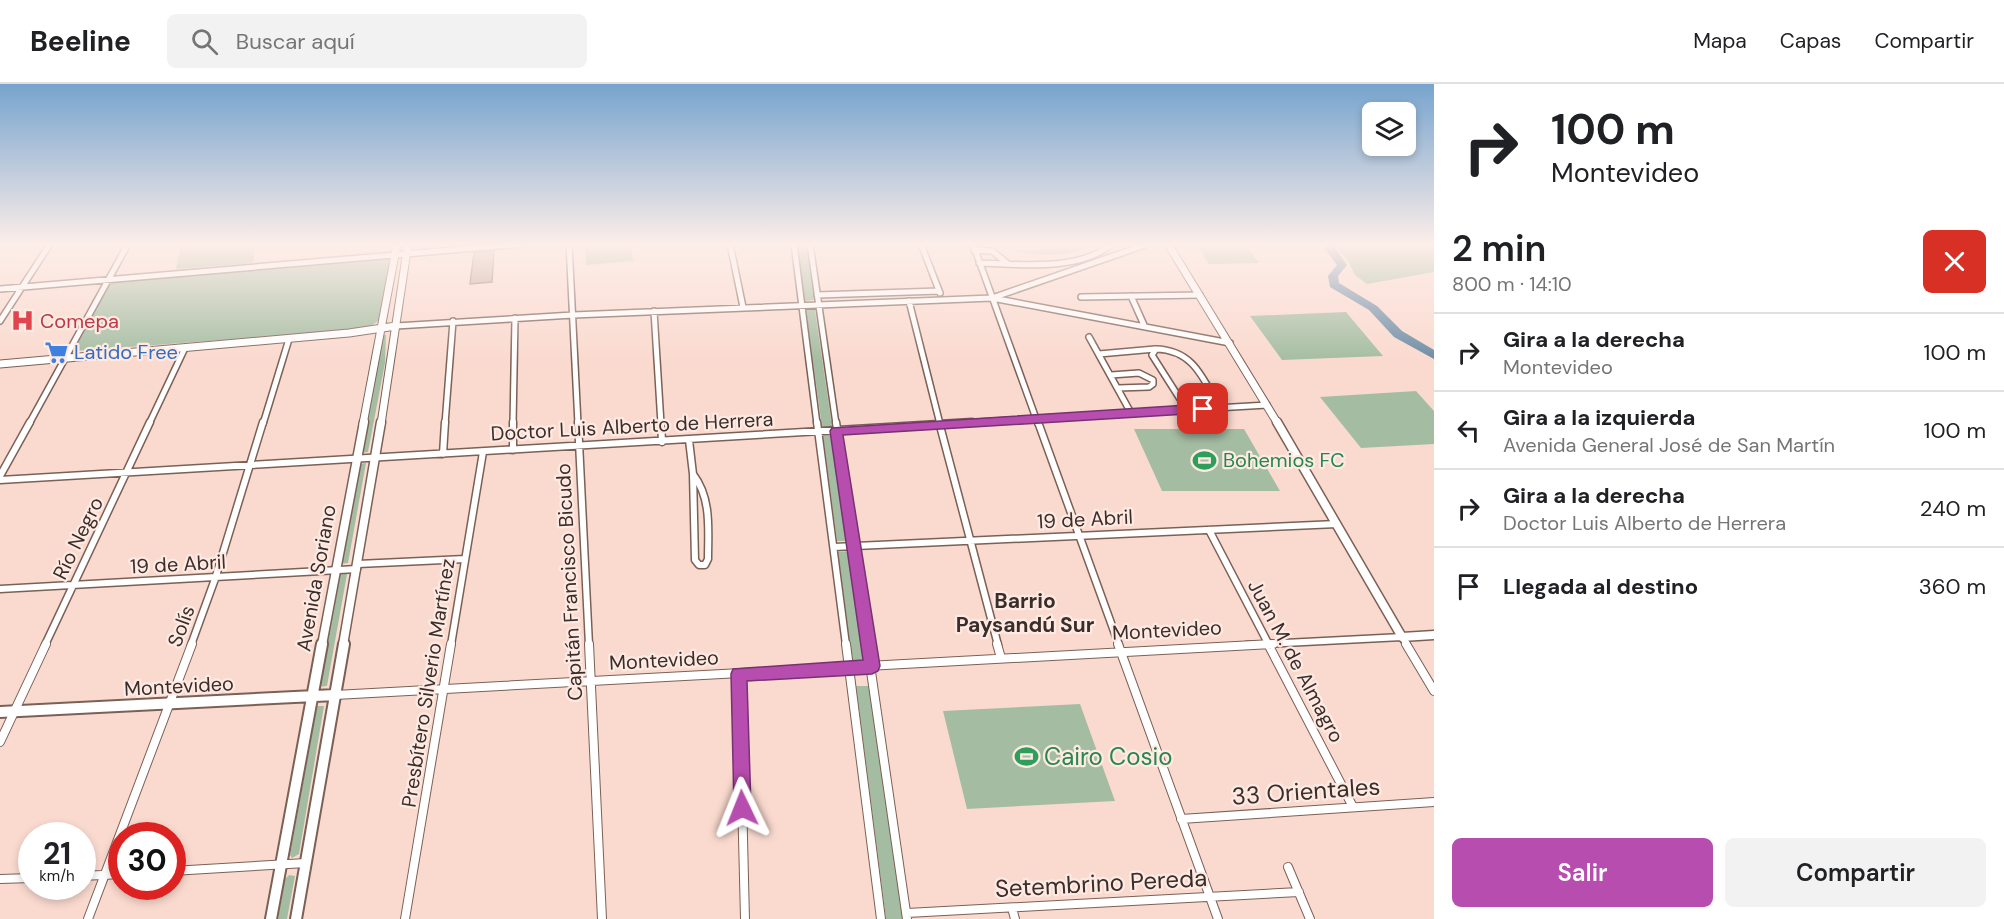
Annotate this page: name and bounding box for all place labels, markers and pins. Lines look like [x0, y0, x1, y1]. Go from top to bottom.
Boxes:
hospital icon: Comepa [9, 308, 35, 334]
place label: Comepa [40, 308, 119, 334]
supermarket icon: Latido Free [43, 339, 69, 365]
place label: Latido Free [74, 339, 178, 365]
pin [1177, 383, 1228, 434]
sports icon: Bohemios FC [1192, 447, 1218, 473]
place label: Bohemios FC [1223, 447, 1345, 473]
place label: Cairo Cosio [1044, 741, 1173, 772]
sports icon: Cairo Cosio [1013, 743, 1039, 769]

